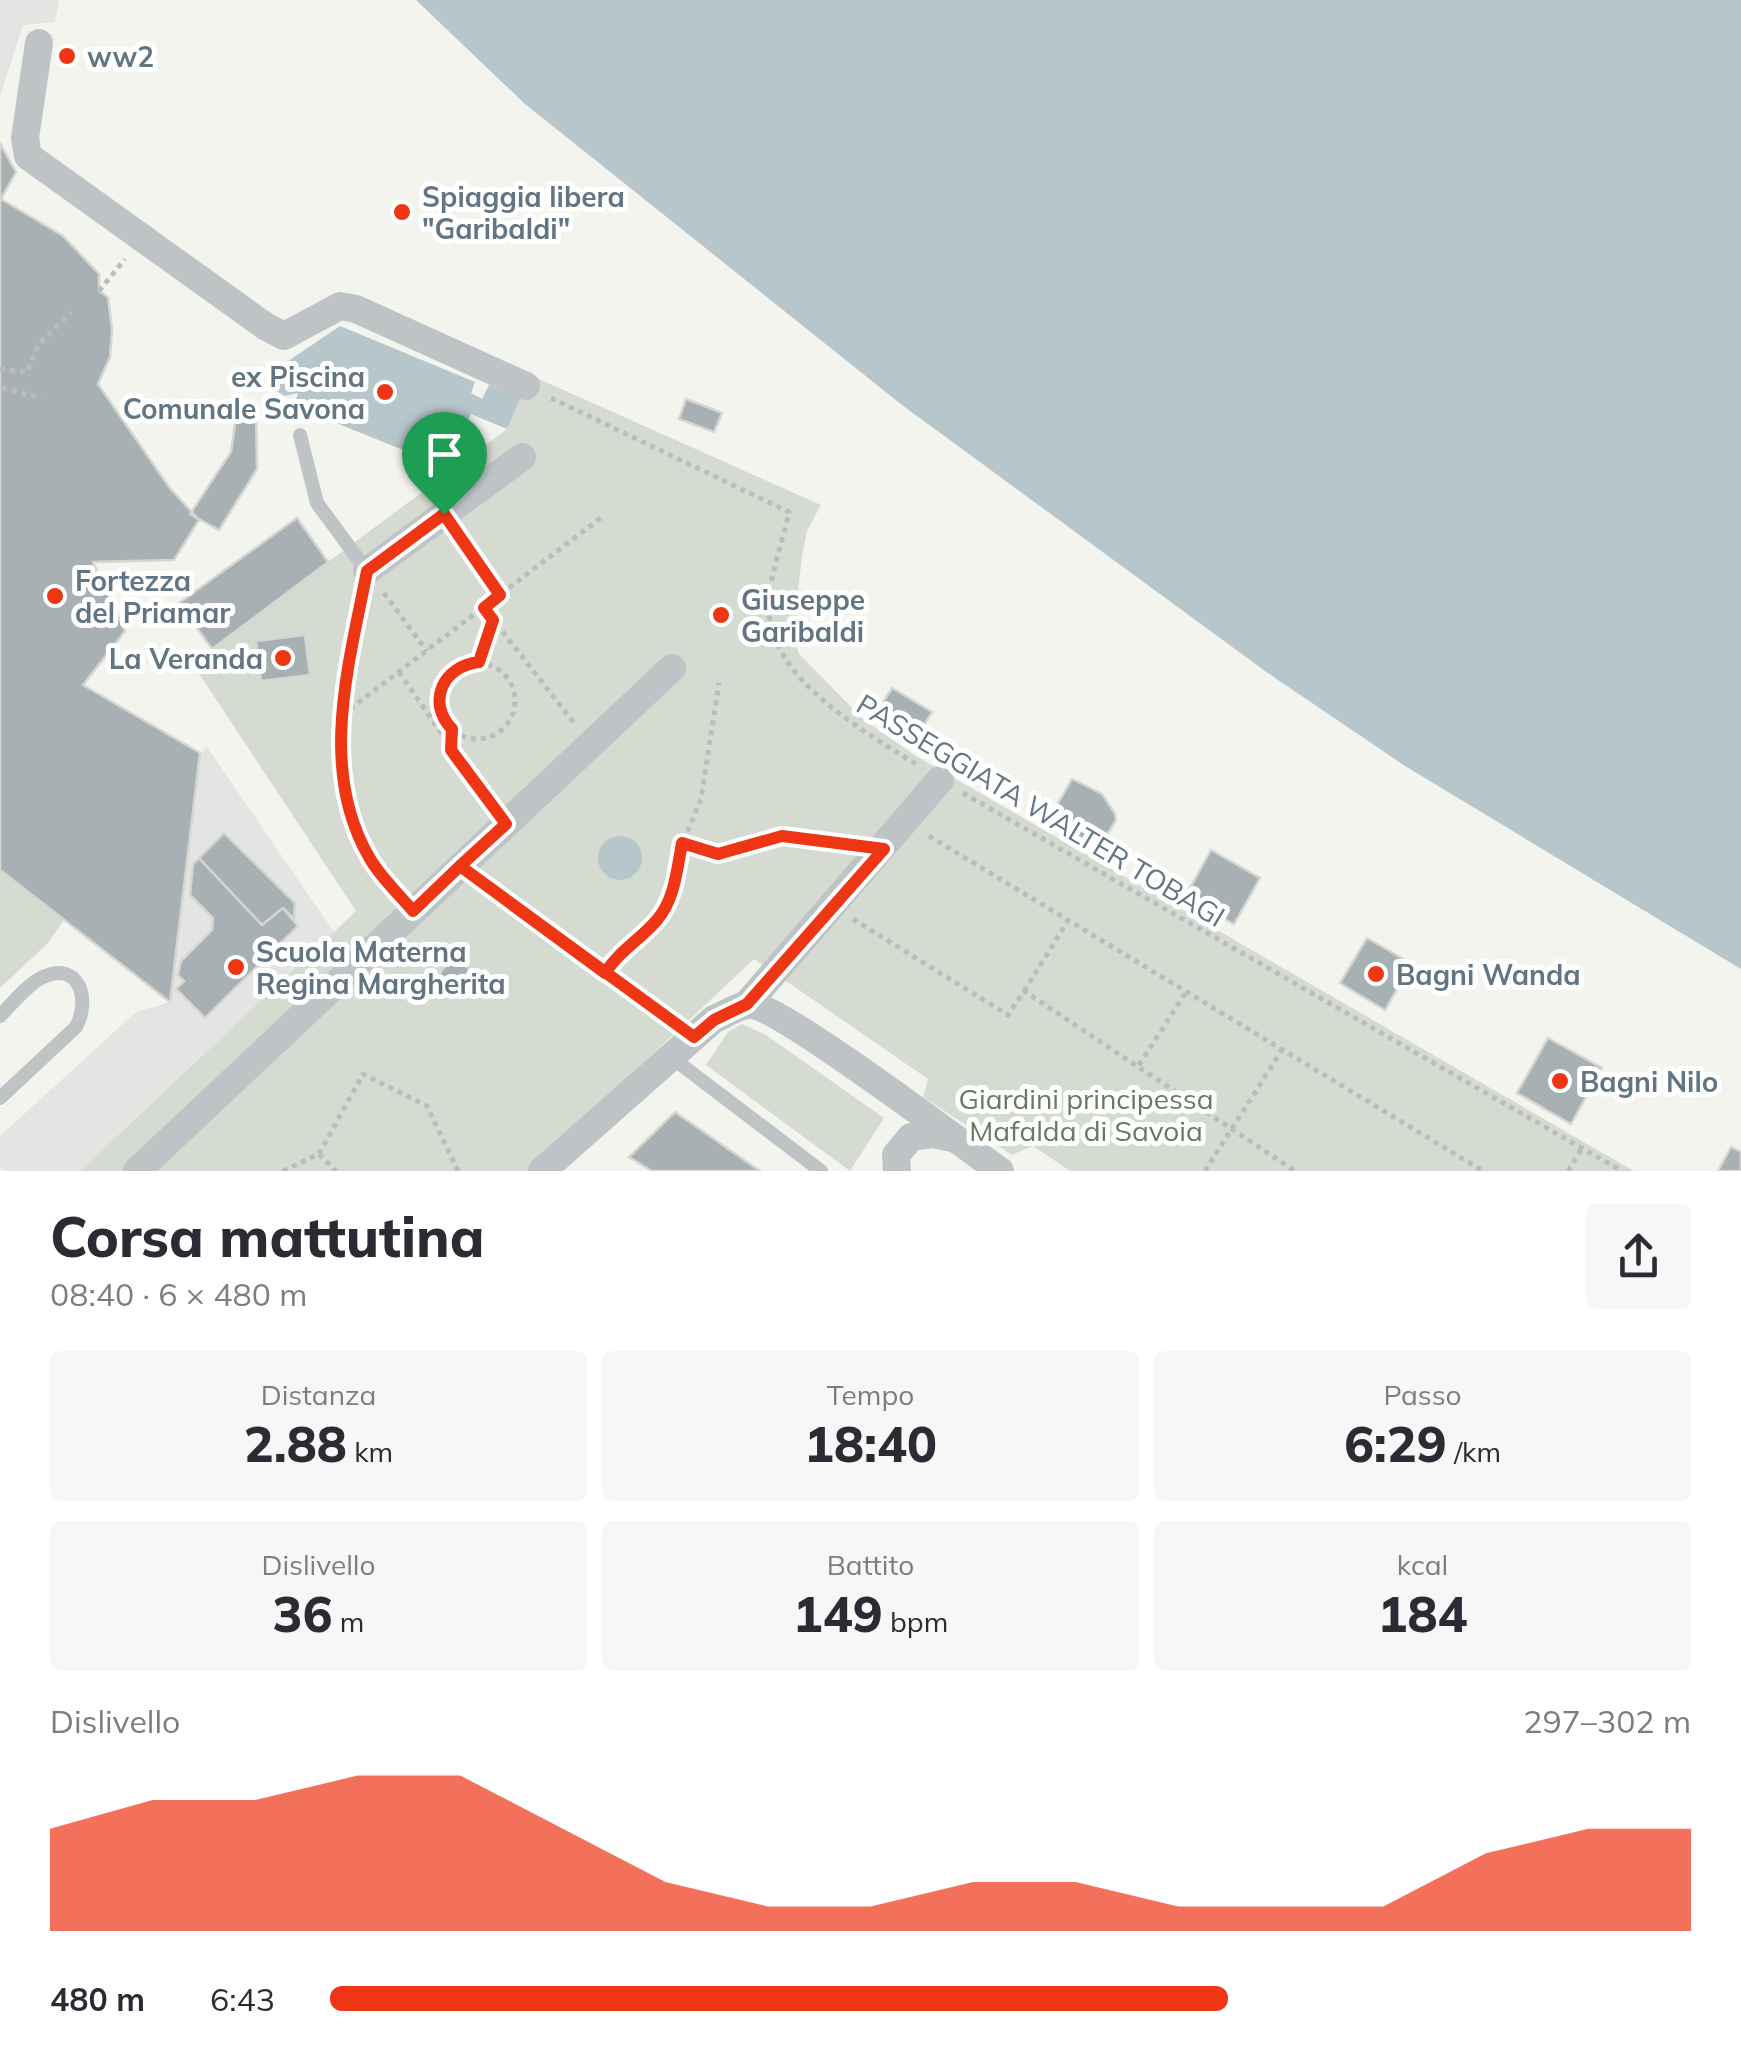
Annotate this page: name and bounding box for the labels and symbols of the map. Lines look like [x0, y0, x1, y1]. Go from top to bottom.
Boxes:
place label: ww2 [87, 39, 154, 74]
marker: ww2 [56, 45, 78, 67]
place label: Spiaggia libera "Garibaldi" [422, 179, 625, 246]
marker: Spiaggia libera "Garibaldi" [391, 201, 413, 223]
place label: ex Piscina Comunale Savona [123, 359, 365, 426]
marker: ex Piscina Comunale Savona [374, 381, 396, 403]
pin [402, 412, 487, 515]
place label: Fortezza del Priamar [75, 563, 230, 630]
place label: Giuseppe Garibaldi [741, 582, 865, 649]
marker: Fortezza del Priamar [44, 585, 66, 607]
marker: Giuseppe Garibaldi [710, 604, 732, 626]
place label: La Veranda [109, 641, 263, 676]
marker: La Veranda [272, 647, 294, 669]
street label: PASSEGGIATA WALTER TOBAGI [851, 686, 1231, 934]
place label: Scuola Materna Regina Margherita [256, 934, 506, 1001]
marker: Scuola Materna Regina Margherita [225, 956, 247, 978]
place label: Bagni Wanda [1396, 957, 1581, 992]
marker: Bagni Wanda [1365, 963, 1387, 985]
place label: Bagni Nilo [1580, 1064, 1718, 1099]
marker: Bagni Nilo [1549, 1070, 1571, 1092]
park label: Giardini principessa Mafalda di Savoia [959, 1081, 1213, 1148]

